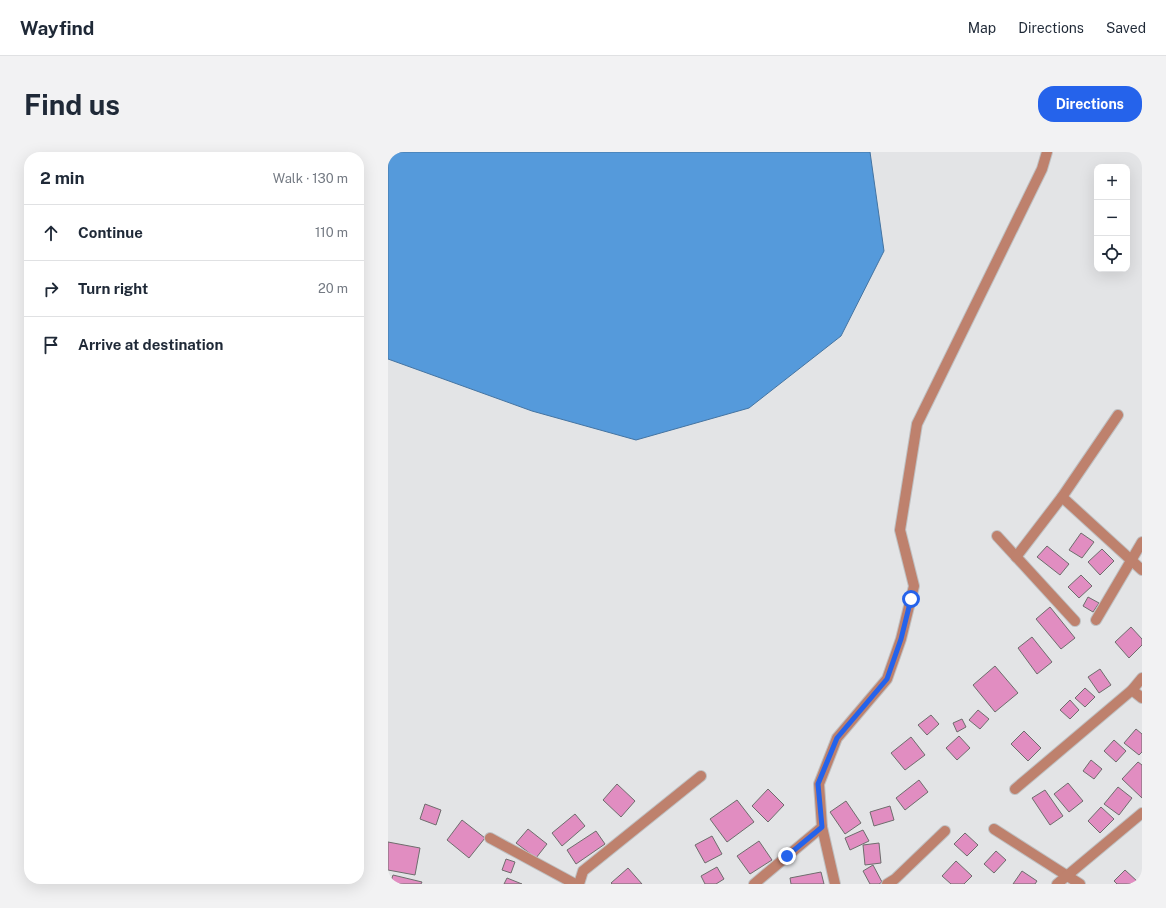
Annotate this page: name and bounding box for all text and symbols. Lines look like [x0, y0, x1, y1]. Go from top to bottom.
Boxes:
text: Wayfind [20, 17, 94, 39]
text: Map [968, 20, 996, 36]
text: Directions [1018, 20, 1084, 36]
text: Saved [1106, 20, 1146, 36]
button: Directions [1038, 86, 1142, 122]
text: Find us [24, 88, 120, 121]
map controls [1094, 164, 1130, 272]
button: + [1094, 164, 1130, 200]
text: 2 min [40, 168, 85, 188]
text: Walk · 130 m [273, 171, 348, 186]
button: − [1094, 200, 1130, 236]
icon: ahead [40, 222, 62, 244]
text: Continue [78, 224, 143, 241]
text: 110 m [315, 225, 348, 240]
button: locate [1094, 236, 1130, 272]
icon: right [40, 278, 62, 300]
text: Turn right [78, 280, 148, 297]
text: 20 m [318, 281, 348, 296]
icon: arrive [40, 334, 62, 356]
text: Arrive at destination [78, 336, 223, 353]
route start [902, 590, 920, 608]
route end [778, 847, 796, 865]

